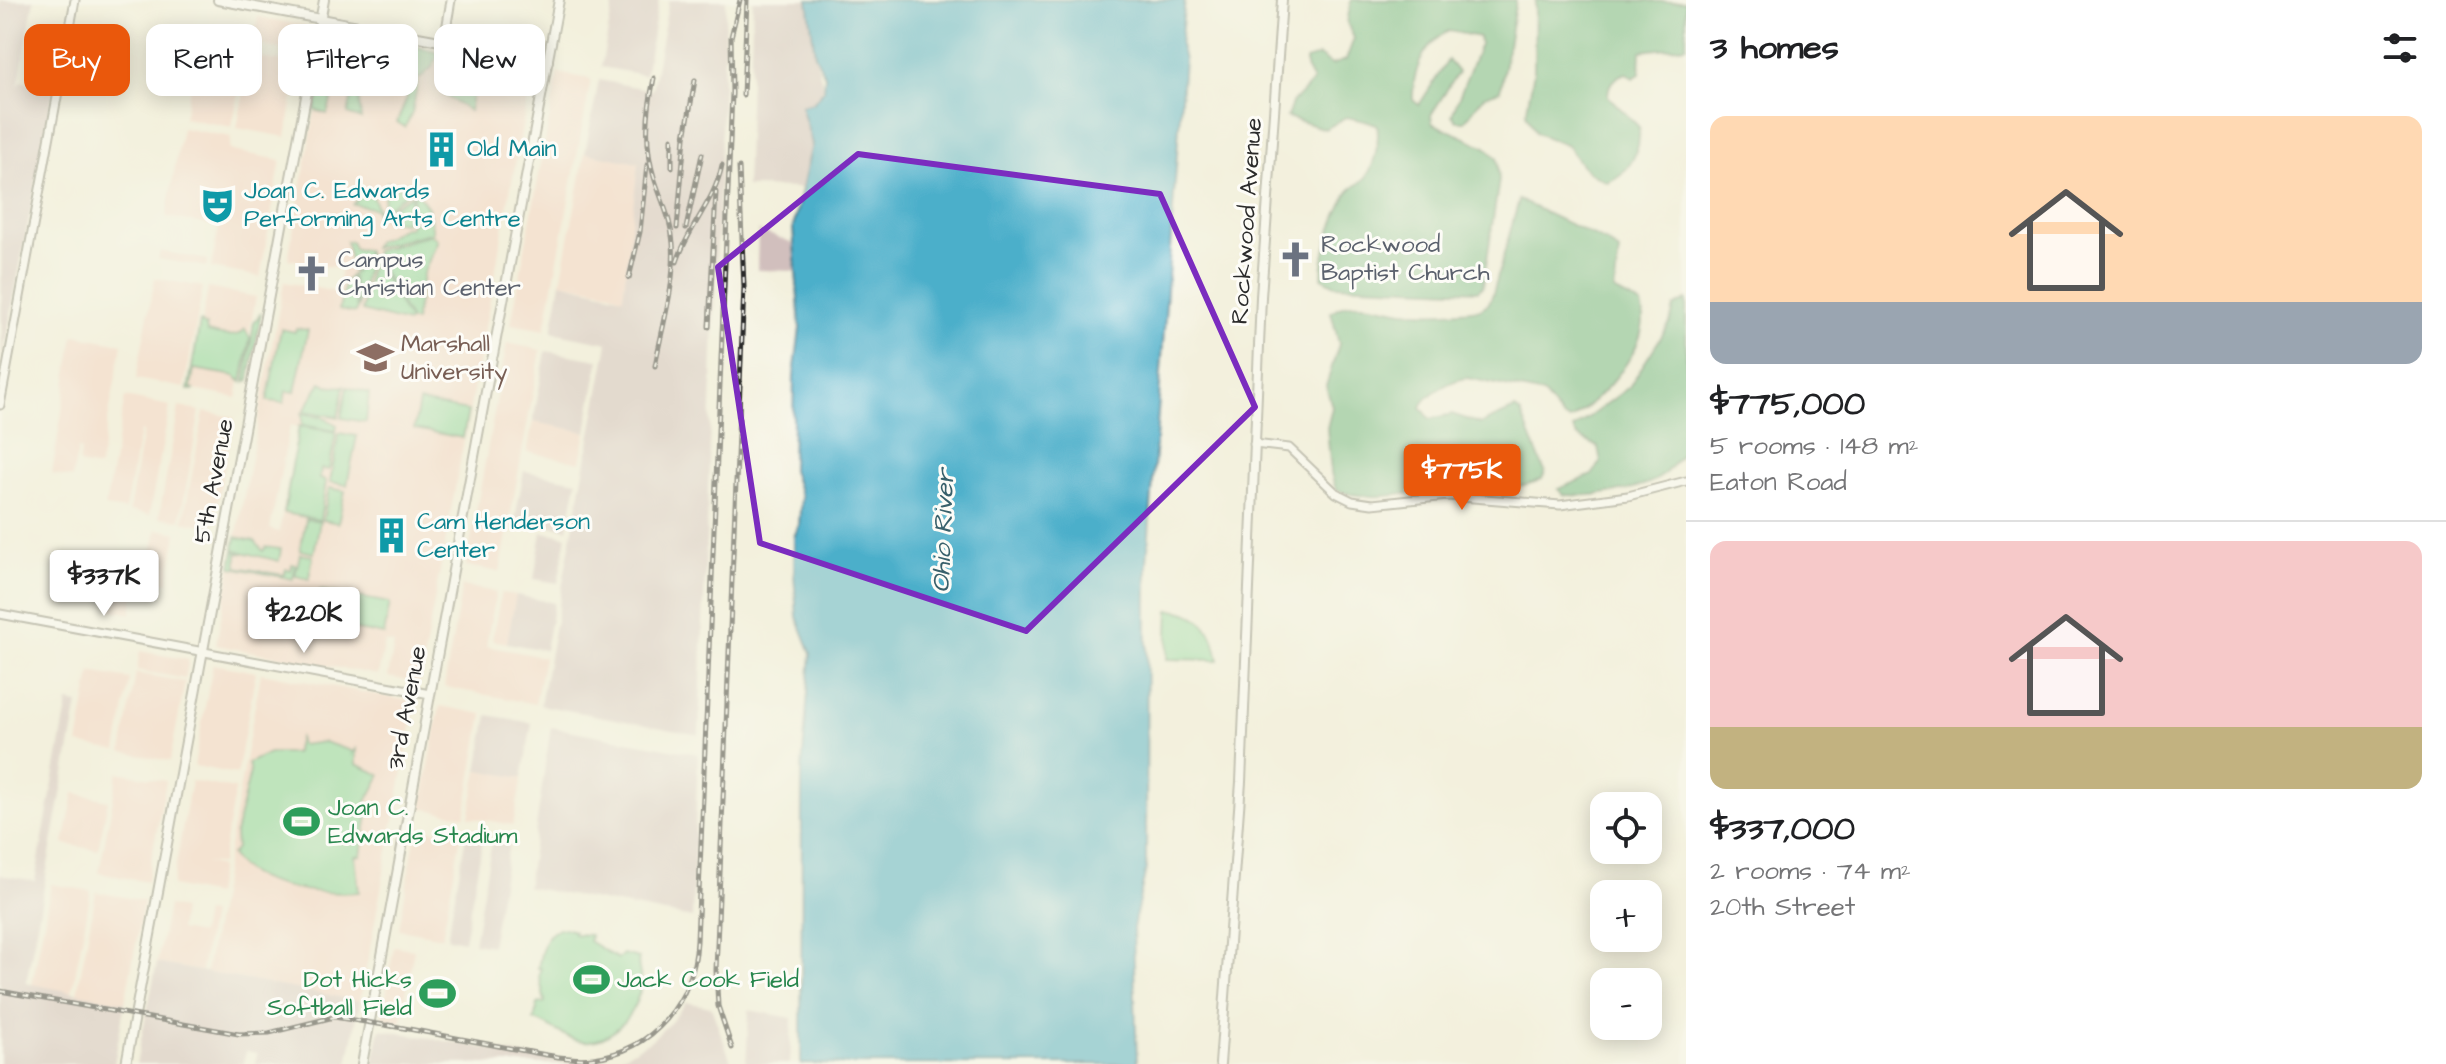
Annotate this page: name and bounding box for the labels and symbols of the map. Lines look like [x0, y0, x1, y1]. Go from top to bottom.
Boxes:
street label: Rockwood Avenue [1223, 117, 1271, 325]
building icon: Old Main [422, 130, 460, 168]
place label: Old Main [467, 132, 556, 166]
place label: Joan C. Edwards Performing Arts Centre [244, 174, 521, 237]
theatre icon: Joan C. Edwards Performing Arts Centre [199, 186, 237, 224]
place label: Rockwood Baptist Church [1321, 228, 1490, 290]
church icon: Rockwood Baptist Church [1276, 240, 1314, 278]
place label: Campus Christian Center [338, 243, 521, 305]
church icon: Campus Christian Center [293, 255, 331, 293]
place label: Marshall University [401, 327, 507, 390]
school or university icon: Marshall University [356, 339, 394, 377]
street label: 5th Avenue [185, 416, 243, 546]
pin: $775K [1406, 444, 1518, 512]
water label: Ohio River [923, 466, 963, 593]
place label: Cam Henderson Center [417, 505, 590, 567]
building icon: Cam Henderson Center [372, 517, 410, 555]
pin: $337K [48, 550, 160, 618]
pin: $220K [248, 587, 360, 655]
street label: 3rd Avenue [378, 643, 436, 773]
place label: Joan C. Edwards Stadium [328, 791, 518, 853]
sports icon: Joan C. Edwards Stadium [283, 803, 321, 841]
sports icon: Jack Cook Field [572, 961, 610, 999]
place label: Dot Hicks Softball Field [267, 963, 412, 1025]
place label: Jack Cook Field [617, 963, 799, 997]
sports icon: Dot Hicks Softball Field [419, 975, 457, 1013]

